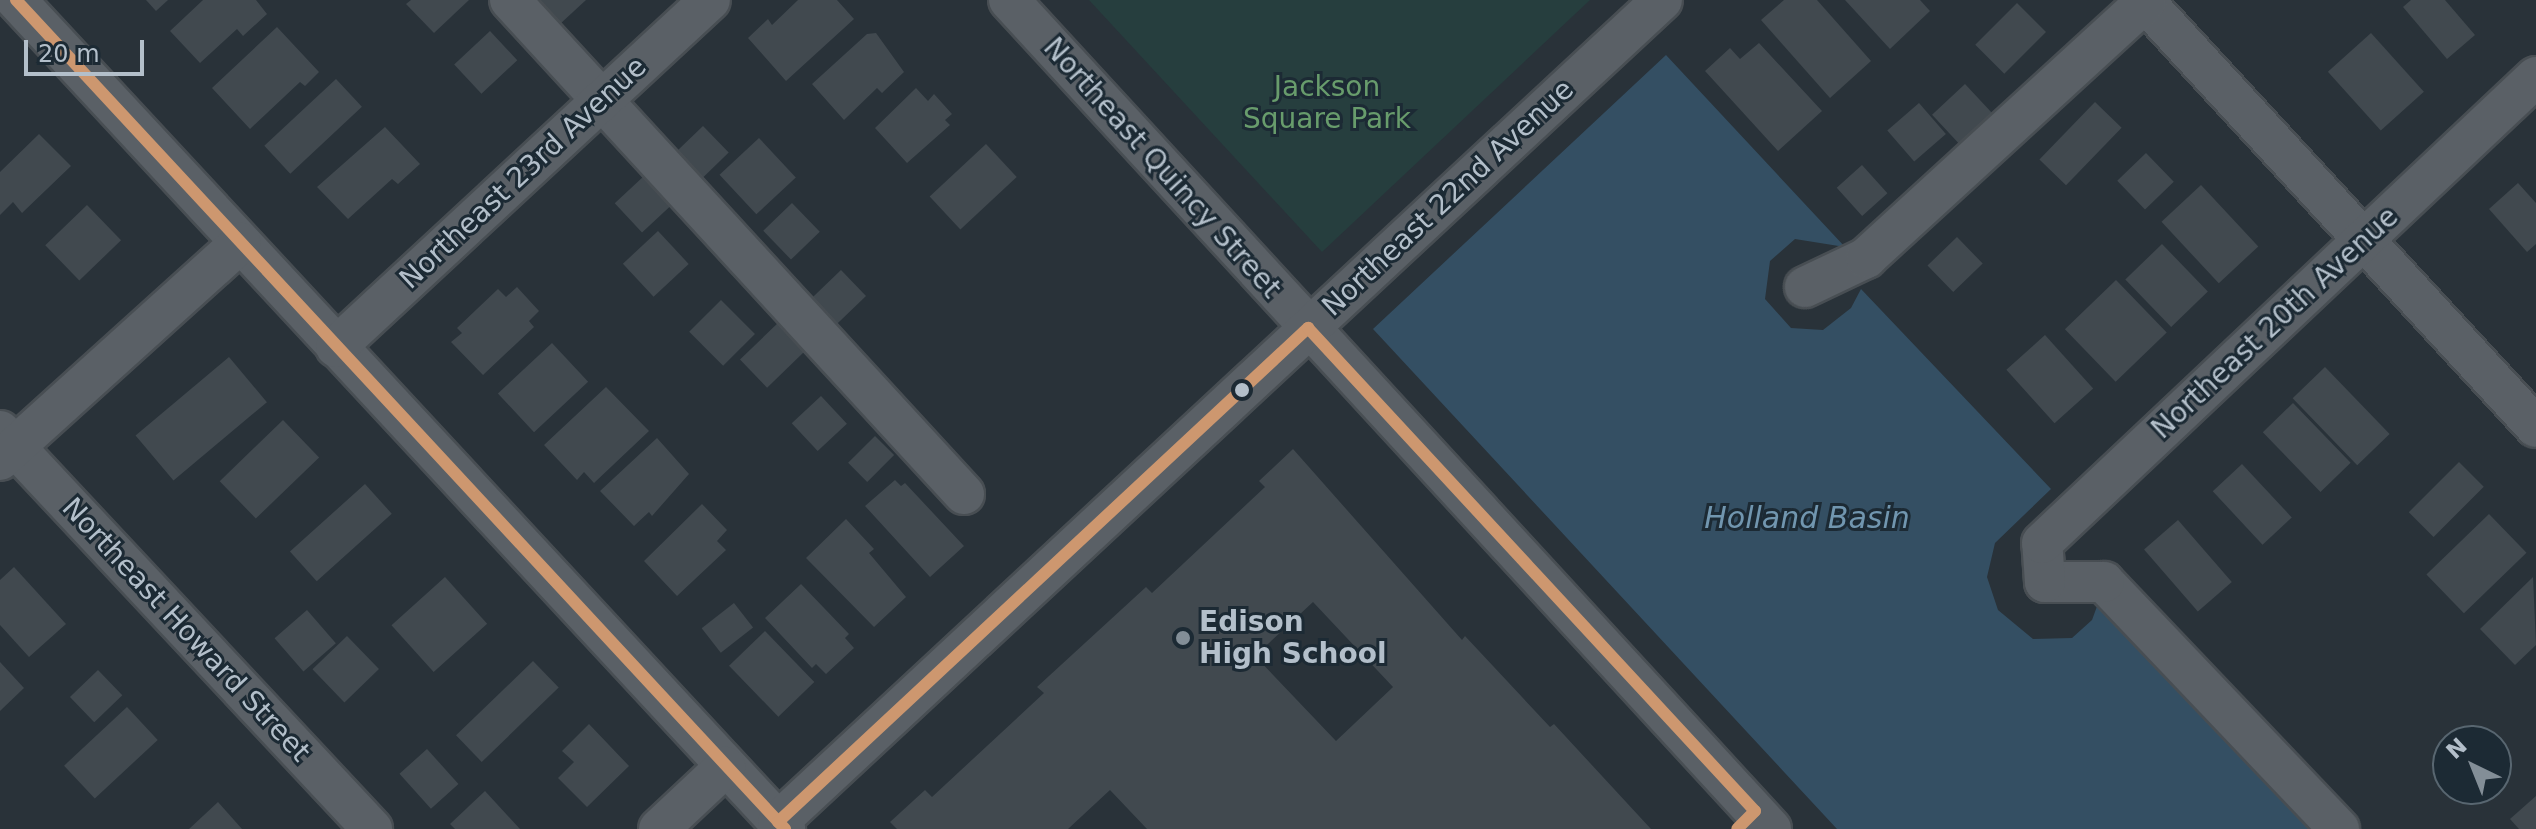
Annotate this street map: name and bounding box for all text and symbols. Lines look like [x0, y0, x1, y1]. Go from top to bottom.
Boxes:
scale bar [28, 24, 148, 74]
street label: Northeast Quincy Street [1036, 31, 1288, 305]
text: 20 m [38, 40, 100, 68]
street label: Northeast 23rd Avenue [393, 50, 653, 296]
park label: Jackson Square Park [1243, 70, 1411, 136]
street label: Northeast 22nd Avenue [1315, 73, 1581, 323]
street label: Northeast 20th Avenue [2145, 200, 2405, 446]
unlabelled marker [1234, 382, 1250, 398]
street label: Northeast Howard Street [55, 491, 317, 769]
water label: Holland Basin [1704, 500, 1910, 536]
place label: Edison High School [1199, 605, 1387, 671]
marker: Edison High School [1174, 629, 1192, 647]
north arrow [2432, 725, 2512, 805]
text: N [2441, 733, 2472, 764]

